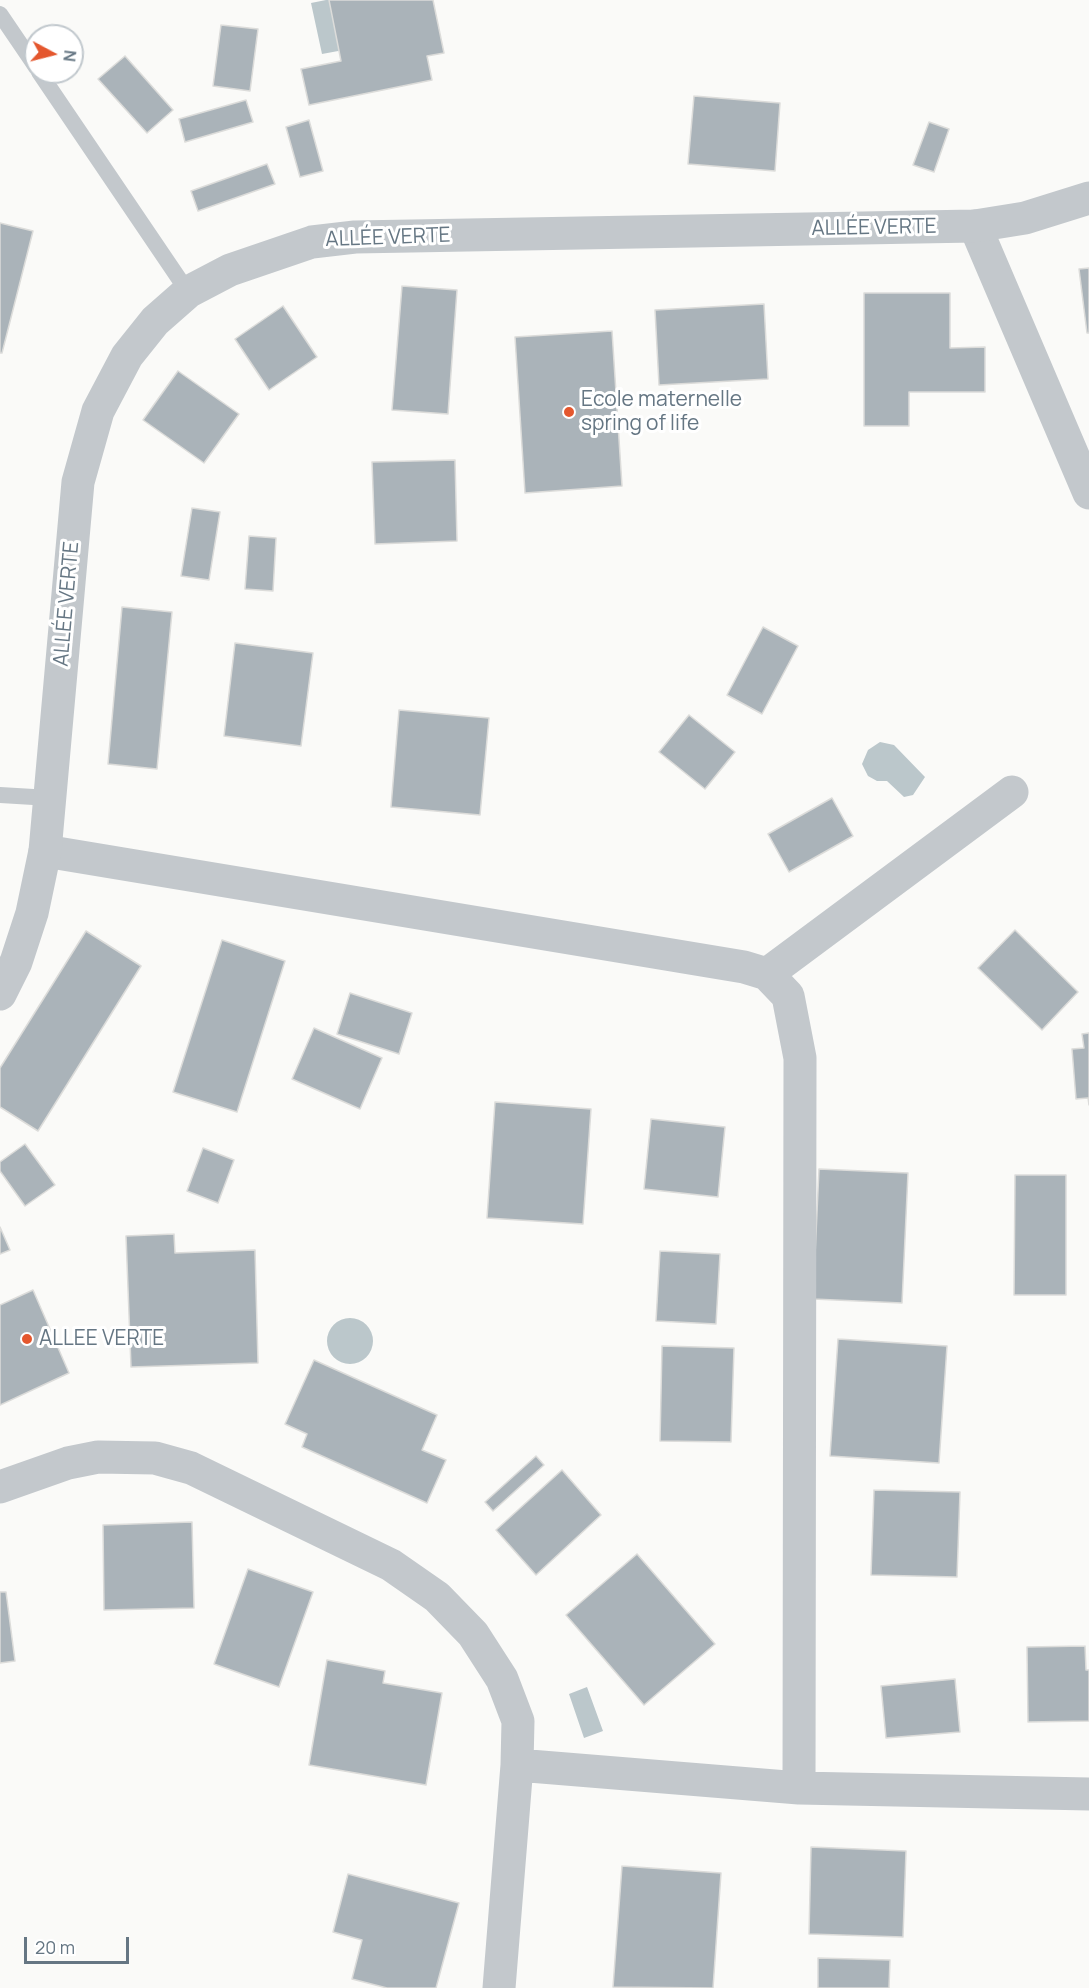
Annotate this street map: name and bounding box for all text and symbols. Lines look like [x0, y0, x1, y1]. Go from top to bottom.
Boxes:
north arrow [24, 24, 84, 84]
text: N [58, 49, 81, 63]
street label: ALLÉE VERTE [811, 214, 937, 242]
street label: ALLÉE VERTE [325, 223, 451, 253]
place label: Ecole maternelle spring of life [581, 387, 742, 437]
marker: Ecole maternelle spring of life [562, 405, 576, 419]
street label: ALLÉE VERTE [49, 541, 85, 667]
place label: ALLEE VERTE [39, 1326, 164, 1352]
marker: ALLEE VERTE [20, 1332, 34, 1346]
scale bar [27, 1925, 132, 1963]
text: 20 m [35, 1935, 75, 1959]

